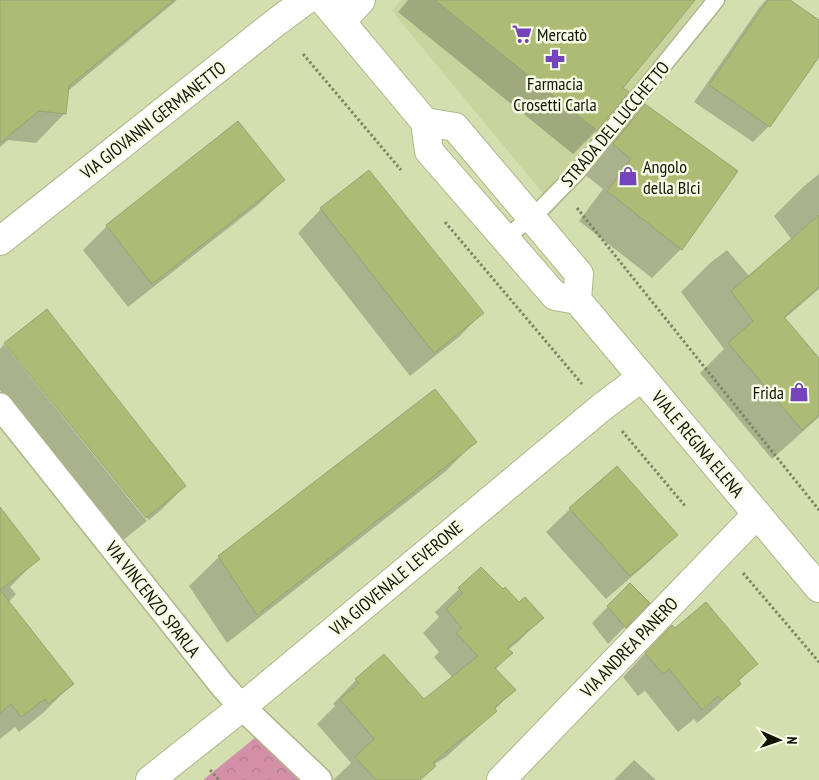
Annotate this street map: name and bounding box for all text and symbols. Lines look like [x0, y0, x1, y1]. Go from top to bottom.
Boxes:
supermarket icon: Mercatò [511, 23, 533, 45]
place label: Mercatò [537, 23, 587, 46]
pharmacy icon: Farmacia Crosetti Carla [544, 48, 566, 70]
street label: VIA GIOVANNI GERMANETTO [75, 56, 231, 185]
street label: STRADA DEL LUCCHETTO [556, 56, 674, 192]
place label: Farmacia Crosetti Carla [513, 72, 597, 116]
place label: Angolo della BIci [643, 155, 701, 199]
shop icon: Angolo della BIci [617, 165, 639, 187]
place label: Frida [753, 381, 784, 404]
shop icon: Frida [788, 381, 810, 403]
street label: VIALE REGINA ELENA [646, 385, 750, 502]
street label: VIA GIOVENALE LEVERONE [324, 516, 467, 641]
street label: VIA VINCENZO SPARLA [100, 536, 206, 662]
street label: VIA ANDREA PANERO [575, 592, 683, 703]
north arrow [754, 715, 804, 765]
text: N [783, 736, 801, 745]

